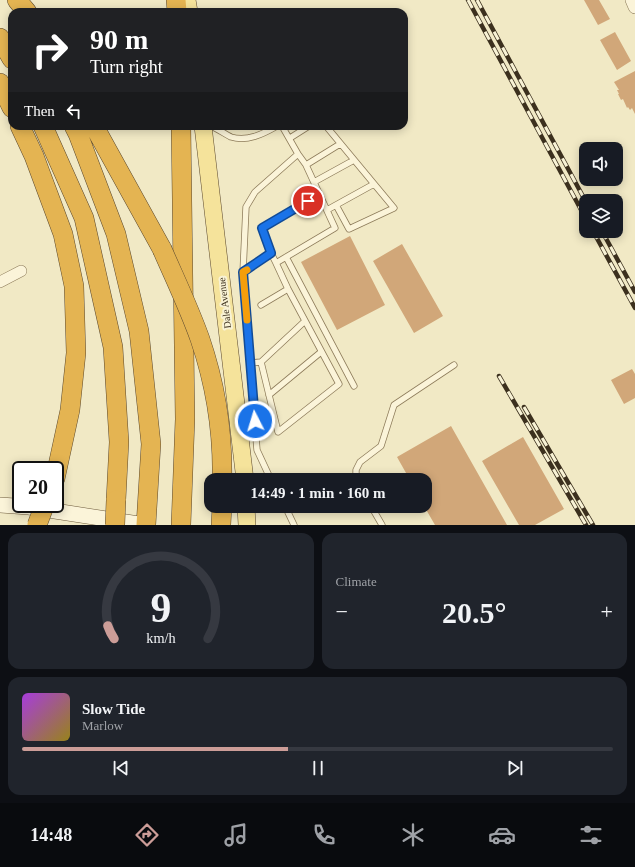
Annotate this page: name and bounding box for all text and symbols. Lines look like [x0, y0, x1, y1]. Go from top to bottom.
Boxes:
icon: right [24, 24, 76, 76]
text: 90 m [90, 24, 148, 55]
text: Turn right [90, 57, 163, 77]
icon: left [63, 100, 85, 122]
text: Then [24, 103, 55, 119]
map controls [579, 142, 623, 238]
button: sound [579, 142, 623, 186]
pin [291, 184, 325, 218]
icon: arrive [297, 190, 319, 212]
button: layers [579, 194, 623, 238]
street label: Dale Avenue [216, 276, 233, 329]
position arrow [234, 400, 276, 442]
speed limit sign: 20 [12, 461, 64, 513]
text: 14:49 · 1 min · 160 m [251, 485, 386, 501]
text: Climate [336, 574, 377, 589]
text: 9 [150, 585, 171, 631]
text: 20.5° [442, 596, 507, 629]
text: − [336, 599, 348, 624]
text: + [601, 599, 613, 624]
text: km/h [146, 630, 175, 646]
text: Slow Tide [82, 701, 145, 717]
text: Marlow [82, 718, 123, 733]
icon: previous [110, 757, 132, 779]
icon: pause [307, 757, 329, 779]
icon: next [504, 757, 526, 779]
icon: directions [133, 821, 161, 849]
icon: music [222, 821, 250, 849]
icon: phone [310, 821, 338, 849]
icon: climate [399, 821, 427, 849]
icon: car [488, 821, 516, 849]
icon: filters [577, 821, 605, 849]
text: 14:48 [30, 825, 72, 845]

